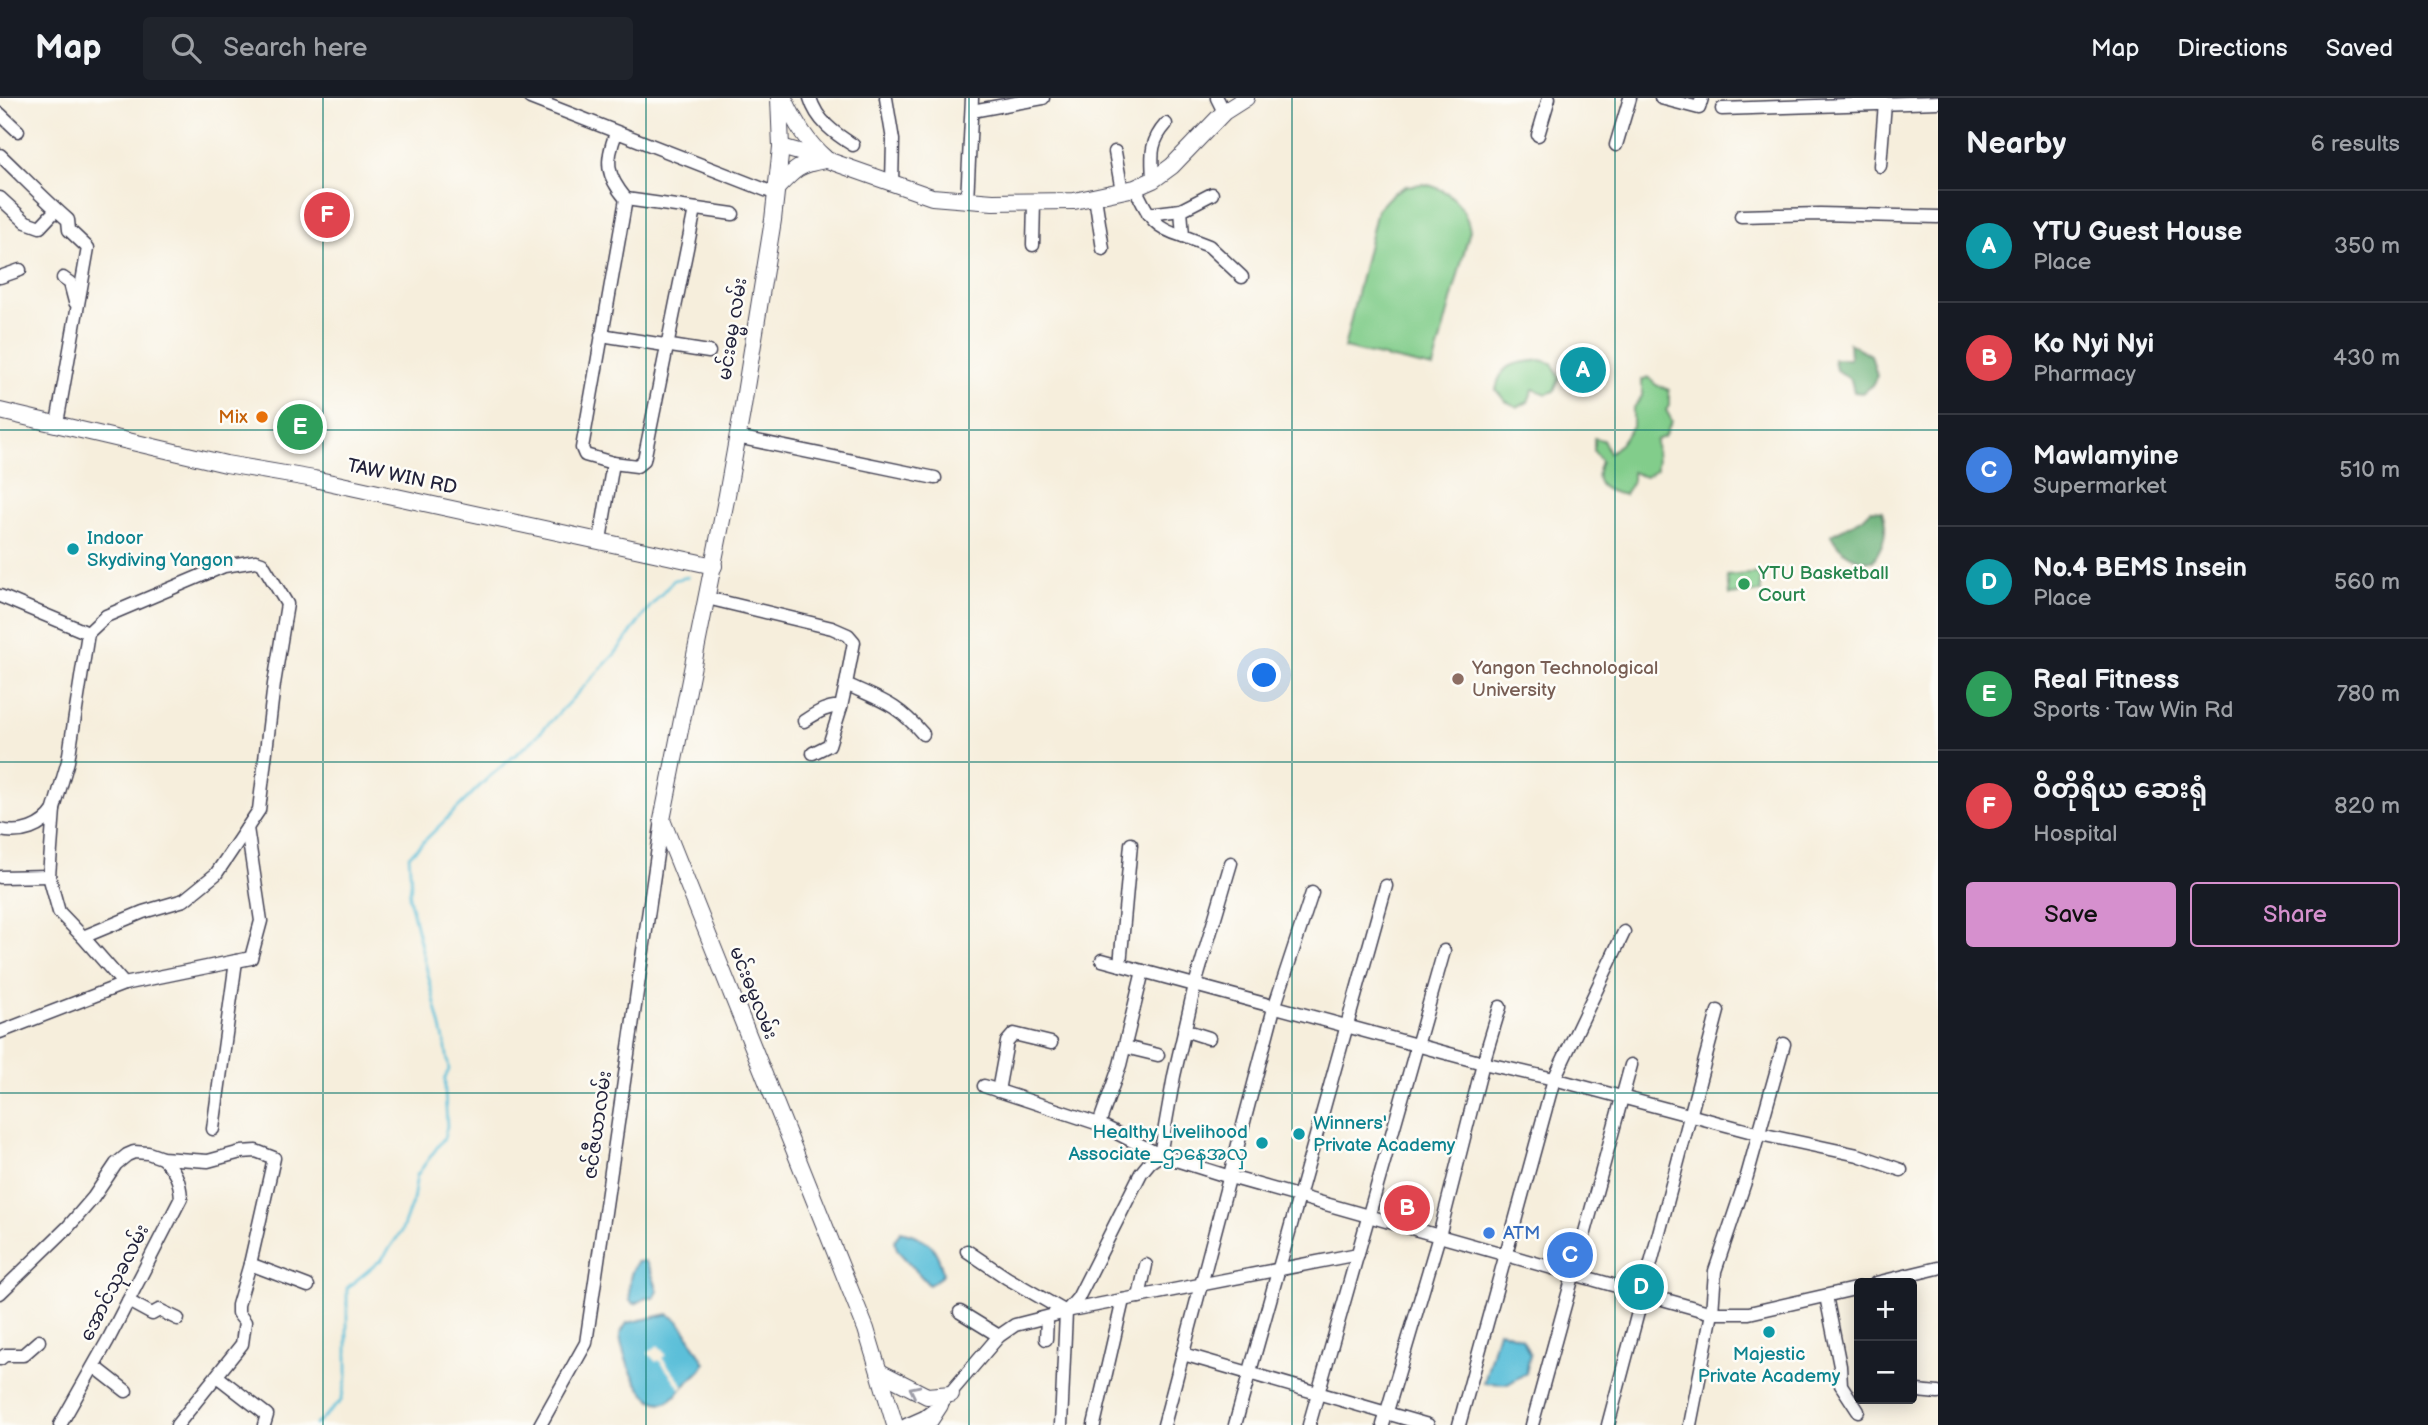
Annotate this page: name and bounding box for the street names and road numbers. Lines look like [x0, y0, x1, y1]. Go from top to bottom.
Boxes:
street label: မင်းဓမ္မ လမ်း [710, 276, 756, 382]
street label: TAW WIN RD [345, 454, 459, 500]
street label: မင်းဓမ္မလမ်း [721, 942, 786, 1044]
street label: ဇင်ဇီယာလမ်း [575, 1069, 617, 1181]
street label: အောင်သုခလမ်း [72, 1219, 158, 1347]

